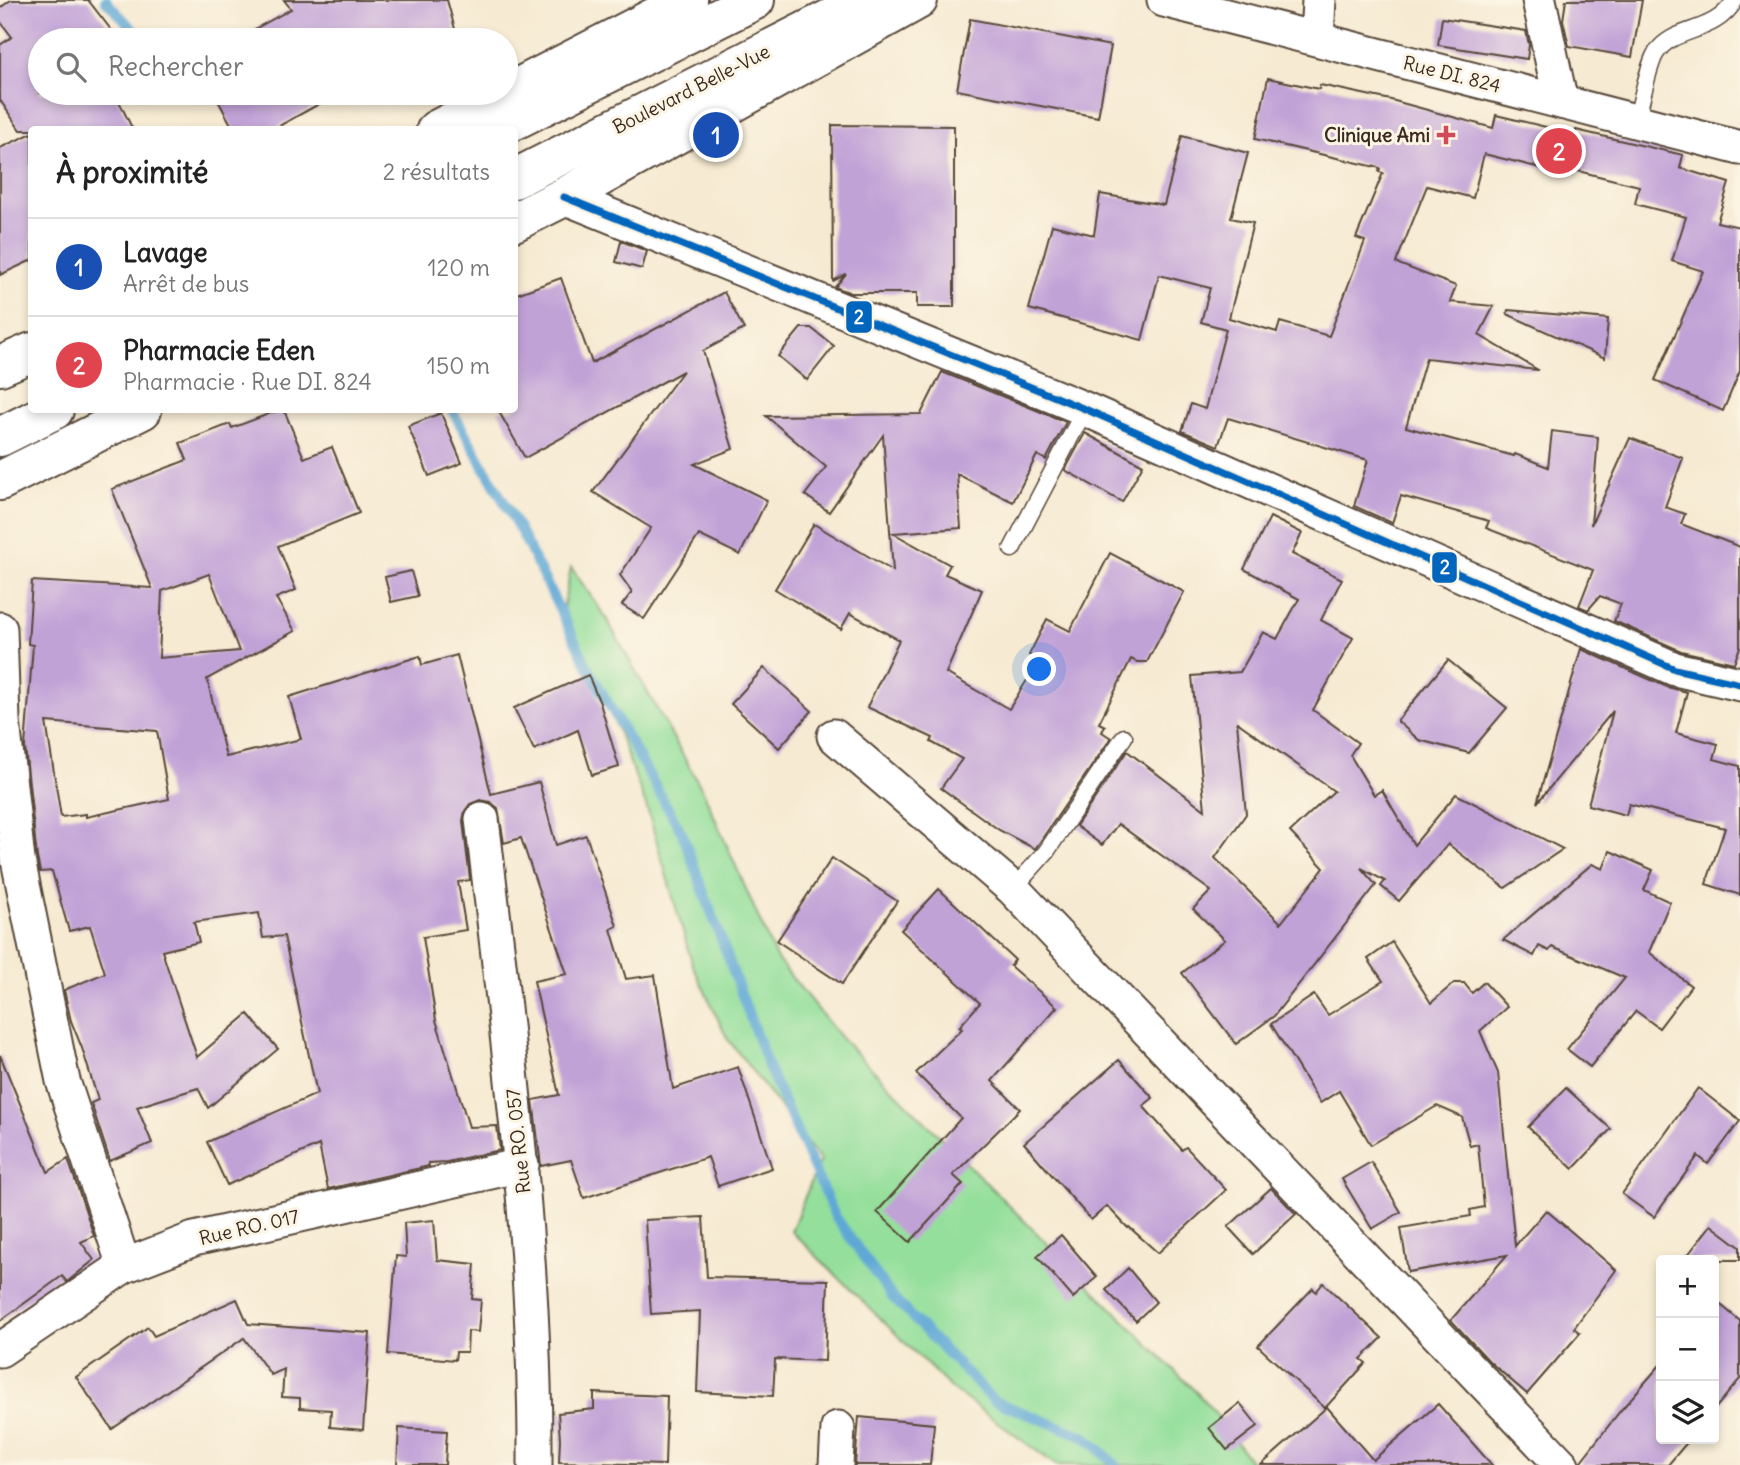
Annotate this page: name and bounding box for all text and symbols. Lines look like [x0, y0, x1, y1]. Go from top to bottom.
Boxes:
search box [28, 28, 518, 105]
street label: Boulevard Belle-Vue [608, 39, 774, 139]
icon: search [52, 48, 90, 86]
text: Rechercher [108, 50, 244, 83]
street label: Rue DI. 824 [1401, 50, 1503, 98]
pin: 1 [693, 109, 739, 161]
place label: Clinique Ami [1324, 123, 1430, 147]
marker: Clinique Ami [1436, 125, 1456, 145]
pin: 2 [1536, 125, 1582, 177]
text: À proximité [56, 153, 208, 191]
text: 2 résultats [383, 157, 490, 186]
text: Lavage [123, 236, 208, 269]
text: 1 [74, 253, 84, 282]
text: 120 m [427, 253, 490, 282]
text: Arrêt de bus [123, 269, 249, 298]
line badge: 2 [845, 300, 873, 334]
text: 2 [854, 305, 864, 329]
text: Pharmacie Eden [123, 334, 315, 367]
text: 2 [73, 351, 85, 380]
text: 150 m [427, 351, 490, 380]
text: Pharmacie · Rue DI. 824 [123, 367, 372, 396]
line badge: 2 [1431, 551, 1458, 584]
text: 2 [1440, 555, 1450, 579]
your location [1022, 652, 1056, 686]
street label: Rue RO. 057 [501, 1087, 535, 1195]
street label: Rue RO. 017 [197, 1204, 301, 1250]
map controls [1656, 1255, 1719, 1444]
button: + [1656, 1255, 1719, 1318]
button: − [1656, 1318, 1719, 1381]
button: layers [1656, 1381, 1719, 1444]

